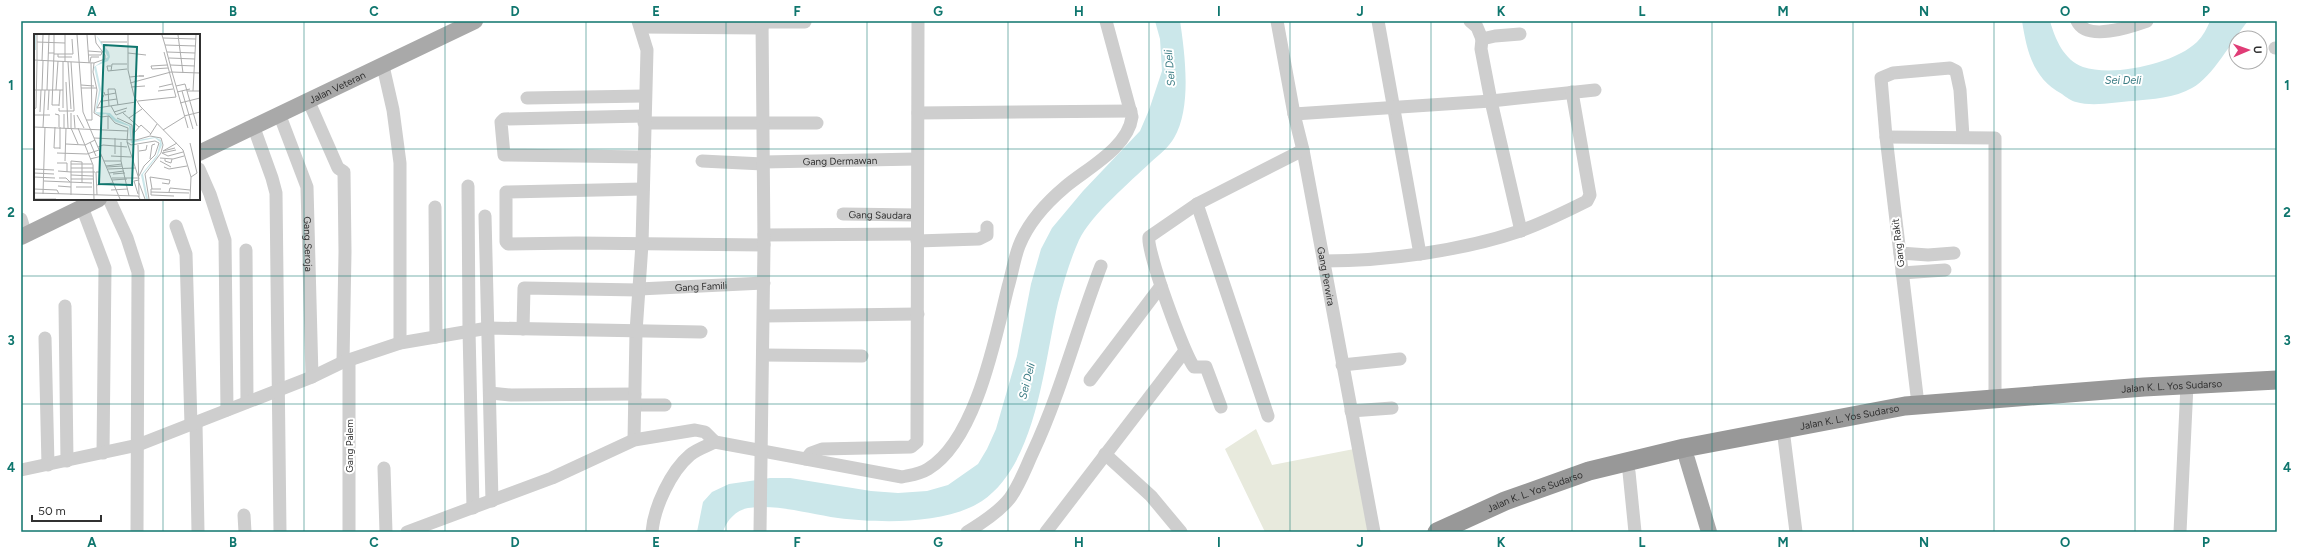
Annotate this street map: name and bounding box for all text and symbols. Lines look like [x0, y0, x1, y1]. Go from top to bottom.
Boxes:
text: A [87, 4, 97, 19]
text: B [229, 4, 237, 19]
text: C [369, 4, 379, 19]
text: D [510, 4, 520, 19]
text: E [652, 4, 660, 19]
text: F [793, 4, 801, 19]
text: G [933, 4, 943, 19]
text: H [1074, 4, 1084, 19]
text: I [1217, 4, 1221, 19]
text: J [1356, 4, 1364, 19]
text: K [1497, 4, 1506, 19]
text: L [1639, 4, 1646, 19]
text: M [1777, 4, 1789, 19]
text: N [1919, 4, 1929, 19]
text: O [2060, 4, 2070, 19]
text: P [2202, 4, 2210, 19]
north arrow [2228, 30, 2268, 70]
inset map [34, 34, 200, 200]
text: U [2251, 46, 2264, 54]
water label: Sei Deli [1162, 49, 1178, 87]
street label: Jalan Veteran [307, 68, 368, 106]
water label: Sei Deli [2105, 74, 2142, 87]
text: 1 [8, 78, 14, 93]
text: 1 [2284, 78, 2290, 93]
street label: Gang Dermawan [803, 153, 878, 168]
text: 2 [7, 205, 15, 220]
text: 2 [2283, 205, 2291, 220]
street label: Gang Saudara [848, 208, 912, 221]
street label: Gang Seroja [301, 216, 316, 272]
street label: Gang Rakit [1889, 218, 1907, 268]
street label: Gang Perwira [1315, 246, 1338, 307]
street label: Gang Famili [674, 278, 727, 294]
text: 3 [7, 333, 15, 348]
text: 3 [2283, 333, 2291, 348]
water label: Sei Deli [1016, 361, 1038, 400]
street label: Jalan K. L. Yos Sudarso [2121, 376, 2223, 395]
street label: Jalan K. L. Yos Sudarso [1798, 401, 1900, 432]
street label: Gang Palem [343, 419, 356, 473]
text: 4 [7, 460, 15, 475]
text: 4 [2283, 460, 2291, 475]
street label: Jalan K. L. Yos Sudarso [1485, 467, 1584, 515]
scale bar [32, 497, 101, 523]
text: 50 m [38, 504, 66, 518]
text: A [87, 535, 97, 550]
text: B [229, 535, 237, 550]
text: C [369, 535, 379, 550]
text: D [510, 535, 520, 550]
text: E [652, 535, 660, 550]
text: F [793, 535, 801, 550]
text: G [933, 535, 943, 550]
text: H [1074, 535, 1084, 550]
text: I [1217, 535, 1221, 550]
text: J [1356, 535, 1364, 550]
text: K [1497, 535, 1506, 550]
text: L [1639, 535, 1646, 550]
text: M [1777, 535, 1789, 550]
text: N [1919, 535, 1929, 550]
text: O [2060, 535, 2070, 550]
text: P [2202, 535, 2210, 550]

